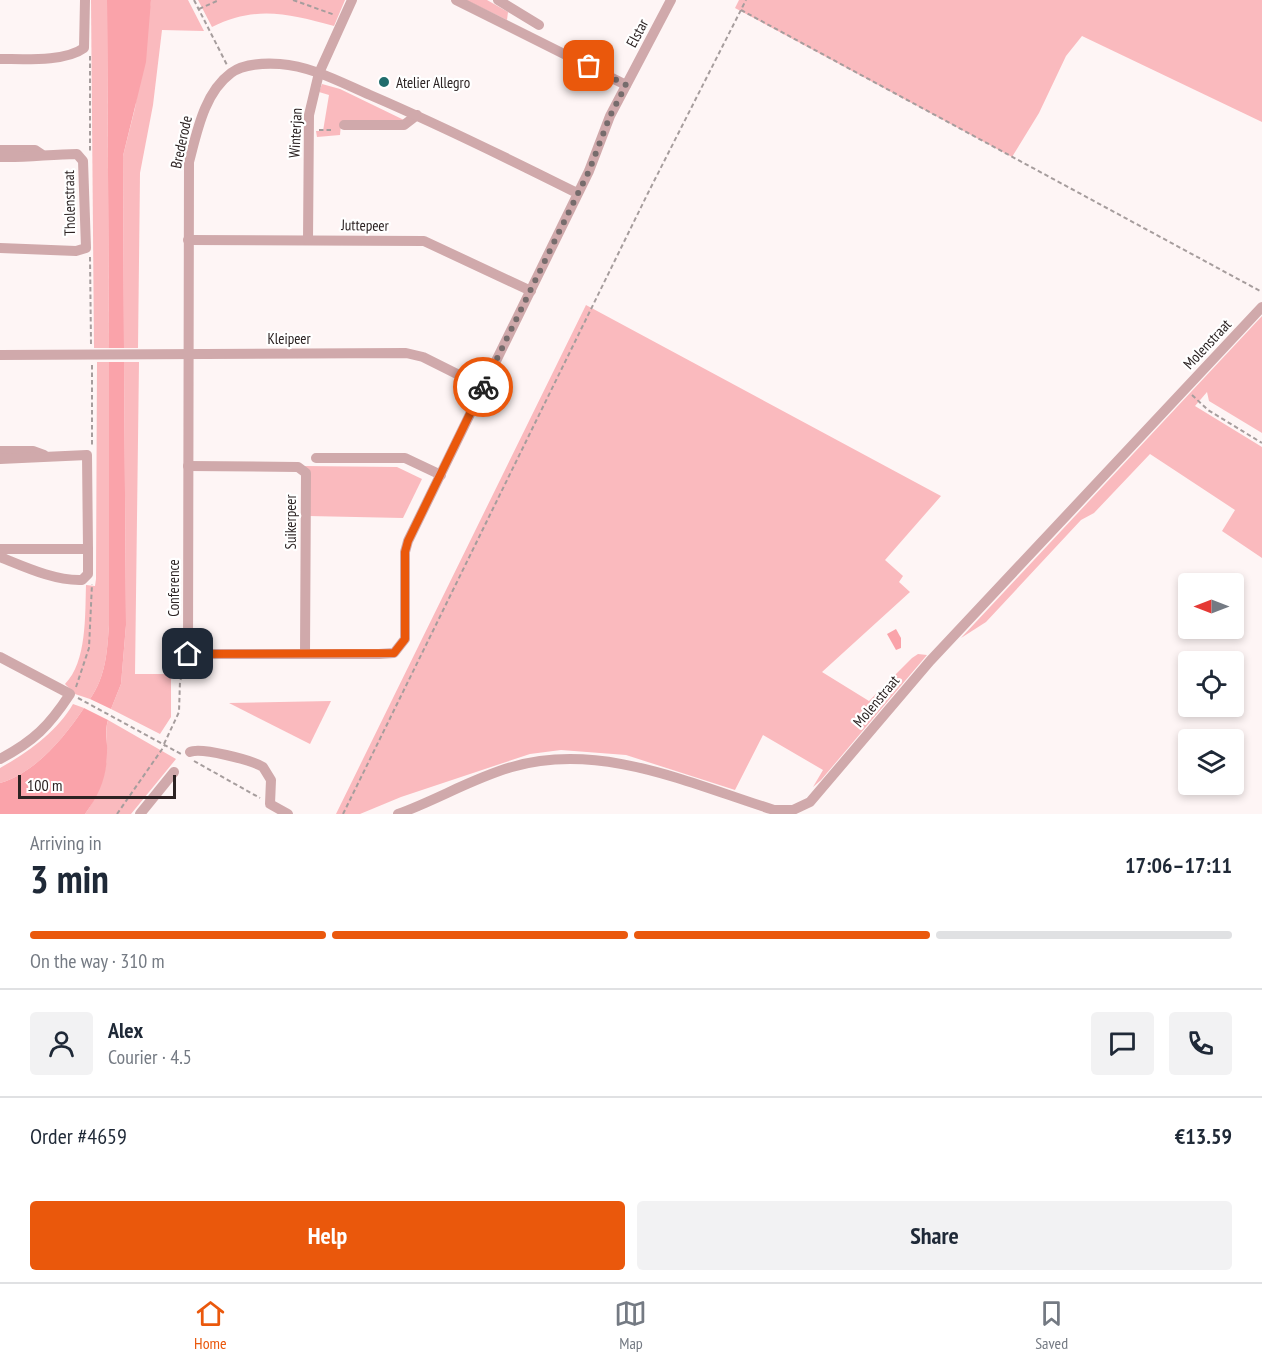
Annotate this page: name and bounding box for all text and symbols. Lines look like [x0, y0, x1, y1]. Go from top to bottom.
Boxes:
street label: Elstar [622, 15, 653, 50]
pin [563, 40, 614, 91]
icon: bag [572, 49, 605, 82]
place label: Atelier Allegro [396, 73, 470, 92]
marker: Atelier Allegro [377, 75, 391, 89]
street label: Winterjan [284, 108, 306, 158]
street label: Brederode [166, 114, 196, 170]
street label: Tholenstraat [59, 170, 79, 236]
street label: Juttepeer [340, 215, 390, 235]
street label: Molenstraat [1179, 315, 1235, 373]
street label: Kleipeer [267, 329, 312, 348]
courier [453, 357, 513, 417]
icon: bike [467, 371, 500, 404]
street label: Suikerpeer [281, 494, 300, 550]
street label: Conference [164, 559, 183, 617]
north arrow [1178, 573, 1244, 639]
map controls [1178, 573, 1244, 795]
pin [162, 628, 213, 679]
icon: home [171, 637, 204, 670]
button: locate [1178, 651, 1244, 717]
street label: Molenstraat [849, 671, 903, 731]
button: layers [1178, 729, 1244, 795]
scale bar [18, 772, 176, 800]
text: 100 m [27, 775, 62, 795]
text: Arriving in [30, 830, 102, 856]
text: 17:06–17:11 [1125, 851, 1232, 879]
text: 3 min [30, 853, 109, 904]
text: On the way · 310 m [30, 948, 165, 974]
button: person [30, 1012, 93, 1075]
button: chat [1091, 1012, 1154, 1075]
button: phone [1169, 1012, 1232, 1075]
text: Alex [108, 1016, 143, 1044]
text: Courier · 4.5 [108, 1044, 192, 1070]
text: Order #4659 [30, 1122, 127, 1150]
text: €13.59 [1175, 1122, 1232, 1150]
button: Help [30, 1201, 625, 1270]
button: Share [637, 1201, 1232, 1270]
tab: Home [194, 1297, 227, 1353]
tab: Map [614, 1297, 647, 1353]
tab: Saved [1035, 1297, 1068, 1353]

